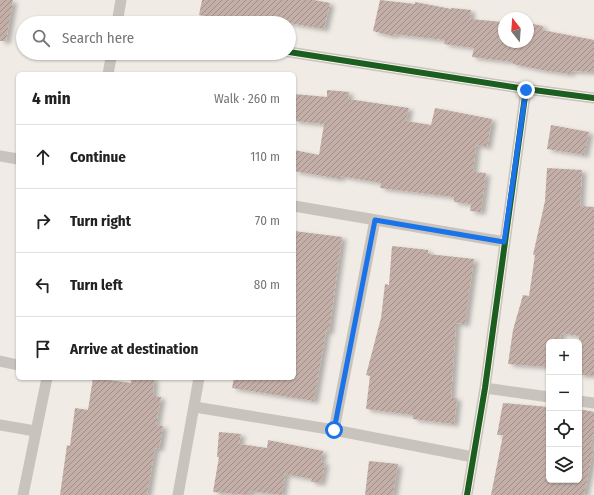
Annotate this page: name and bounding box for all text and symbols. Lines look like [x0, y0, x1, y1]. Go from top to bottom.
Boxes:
north arrow [498, 12, 534, 48]
search box [16, 16, 296, 60]
icon: search [30, 27, 52, 49]
text: Search here [62, 29, 134, 47]
route end [517, 81, 535, 99]
text: 4 min [32, 88, 71, 109]
text: Walk · 260 m [214, 91, 280, 106]
icon: ahead [32, 146, 54, 168]
text: Continue [70, 148, 126, 166]
text: 110 m [250, 149, 280, 164]
icon: right [32, 210, 54, 232]
text: Turn right [70, 212, 131, 230]
text: 70 m [255, 213, 280, 228]
icon: left [32, 274, 54, 296]
text: Turn left [70, 276, 123, 294]
text: 80 m [254, 277, 280, 292]
icon: arrive [32, 338, 54, 360]
map controls [546, 339, 582, 483]
button: + [546, 339, 582, 375]
text: Arrive at destination [70, 340, 198, 358]
button: − [546, 375, 582, 411]
button: locate [546, 411, 582, 447]
route start [325, 421, 343, 439]
button: layers [546, 447, 582, 483]

